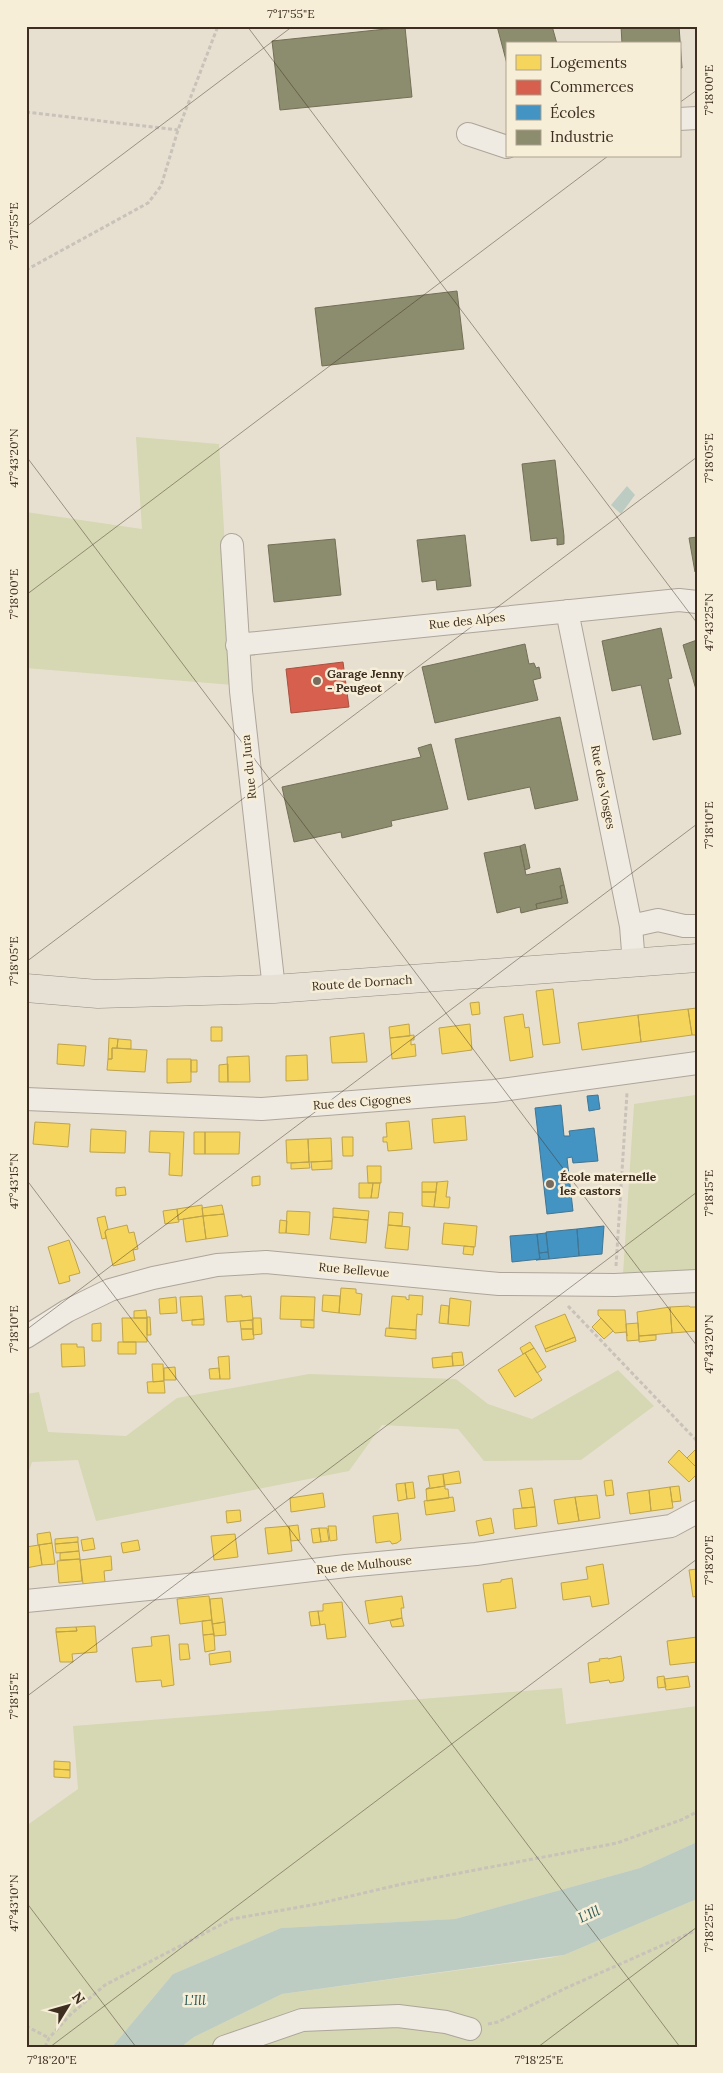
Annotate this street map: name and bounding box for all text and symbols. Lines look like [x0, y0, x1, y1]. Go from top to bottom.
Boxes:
text: 7°17'55"E [267, 6, 315, 21]
legend [506, 42, 680, 158]
text: Logements [550, 53, 627, 72]
text: 7°18'00"E [701, 65, 716, 115]
text: Commerces [550, 77, 634, 96]
text: Écoles [550, 103, 595, 122]
text: Industrie [550, 127, 614, 146]
text: 7°17'55"E [6, 202, 21, 250]
text: 47°43'20"N [6, 428, 21, 488]
text: 7°18'05"E [701, 433, 716, 483]
text: 7°18'00"E [6, 569, 21, 619]
text: 47°43'25"N [701, 593, 716, 651]
street label: Rue des Alpes [428, 609, 506, 632]
place label: Garage Jenny - Peugeot [327, 666, 404, 695]
marker: Garage Jenny - Peugeot [311, 675, 323, 687]
street label: Rue du Jura [238, 734, 259, 800]
street label: Rue des Vosges [588, 744, 619, 831]
text: 7°18'10"E [701, 801, 716, 849]
text: 7°18'05"E [6, 936, 21, 986]
street label: Route de Dornach [311, 971, 413, 994]
street label: Rue des Cigognes [313, 1091, 412, 1112]
text: 47°43'15"N [6, 1153, 21, 1209]
place label: École maternelle les castors [560, 1169, 657, 1198]
text: 7°18'15"E [701, 1170, 716, 1216]
marker: École maternelle les castors [544, 1178, 556, 1190]
street label: Rue Bellevue [318, 1259, 391, 1280]
text: 7°18'10"E [6, 1305, 21, 1353]
text: 47°43'20"N [701, 1314, 716, 1374]
text: 7°18'20"E [701, 1535, 716, 1585]
street label: Rue de Mulhouse [315, 1552, 413, 1577]
text: 7°18'15"E [6, 1673, 21, 1719]
text: 47°43'10"N [6, 1874, 21, 1932]
water label: L'Ill [575, 1901, 603, 1927]
text: 7°18'25"E [701, 1904, 716, 1952]
north arrow [42, 1980, 92, 2030]
text: N [68, 1988, 89, 2008]
water label: L'Ill [184, 1991, 206, 2009]
text: 7°18'20"E [27, 2052, 77, 2067]
text: 7°18'25"E [515, 2052, 563, 2067]

